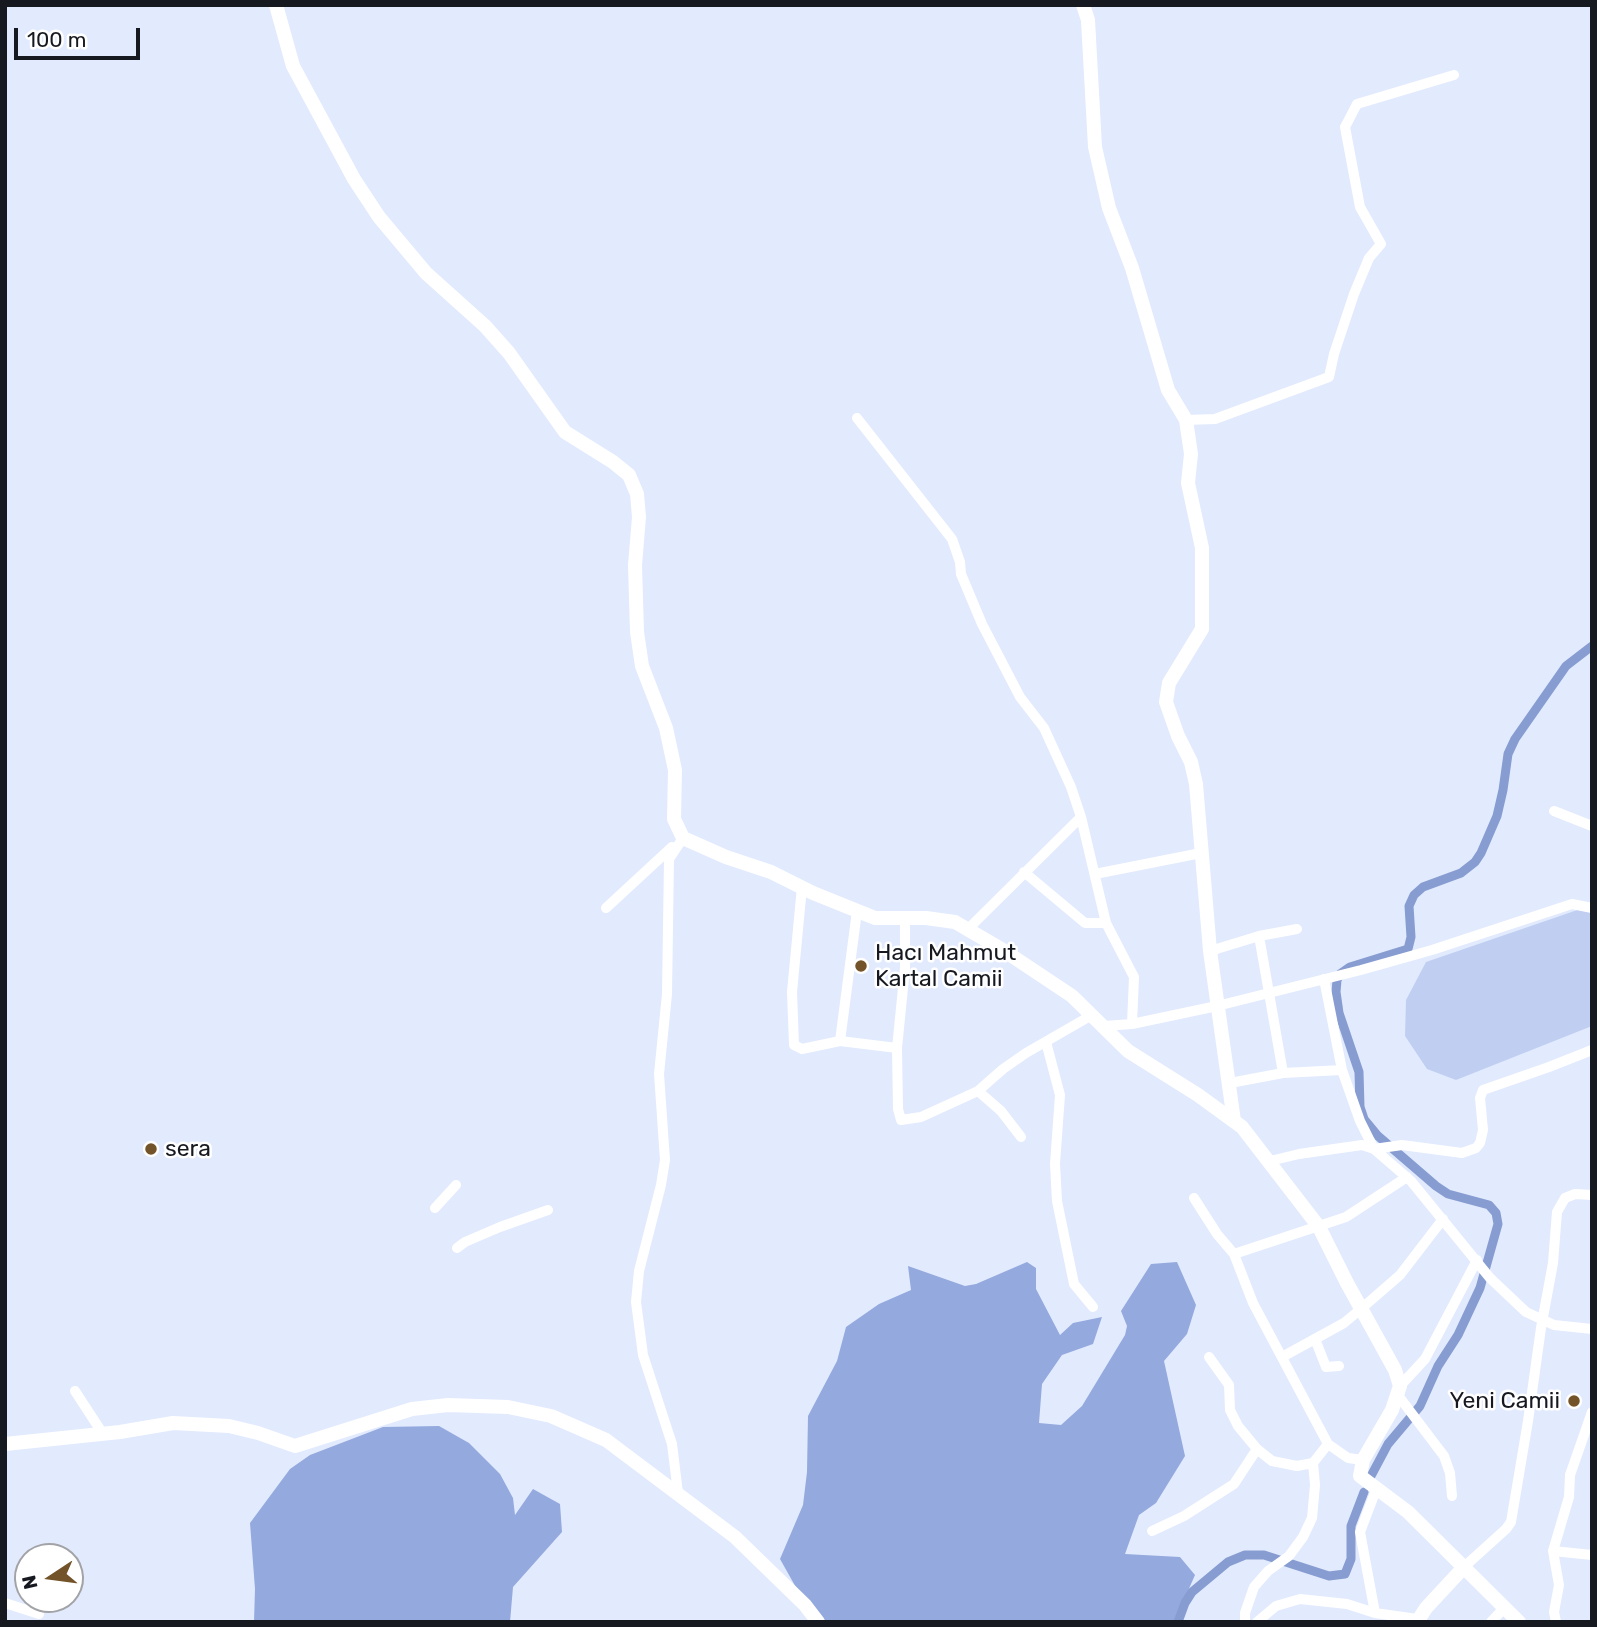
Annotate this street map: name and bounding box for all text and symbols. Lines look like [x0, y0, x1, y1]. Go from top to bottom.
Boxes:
scale bar [18, 14, 144, 58]
text: 100 m [27, 27, 86, 52]
place label: Hacı Mahmut Kartal Camii [875, 939, 1016, 993]
marker: Hacı Mahmut Kartal Camii [853, 958, 869, 974]
place label: sera [165, 1135, 211, 1163]
marker: sera [143, 1141, 159, 1157]
place label: Yeni Camii [1449, 1387, 1560, 1415]
marker: Yeni Camii [1566, 1393, 1582, 1409]
north arrow [14, 1543, 84, 1613]
text: N [17, 1573, 43, 1592]

